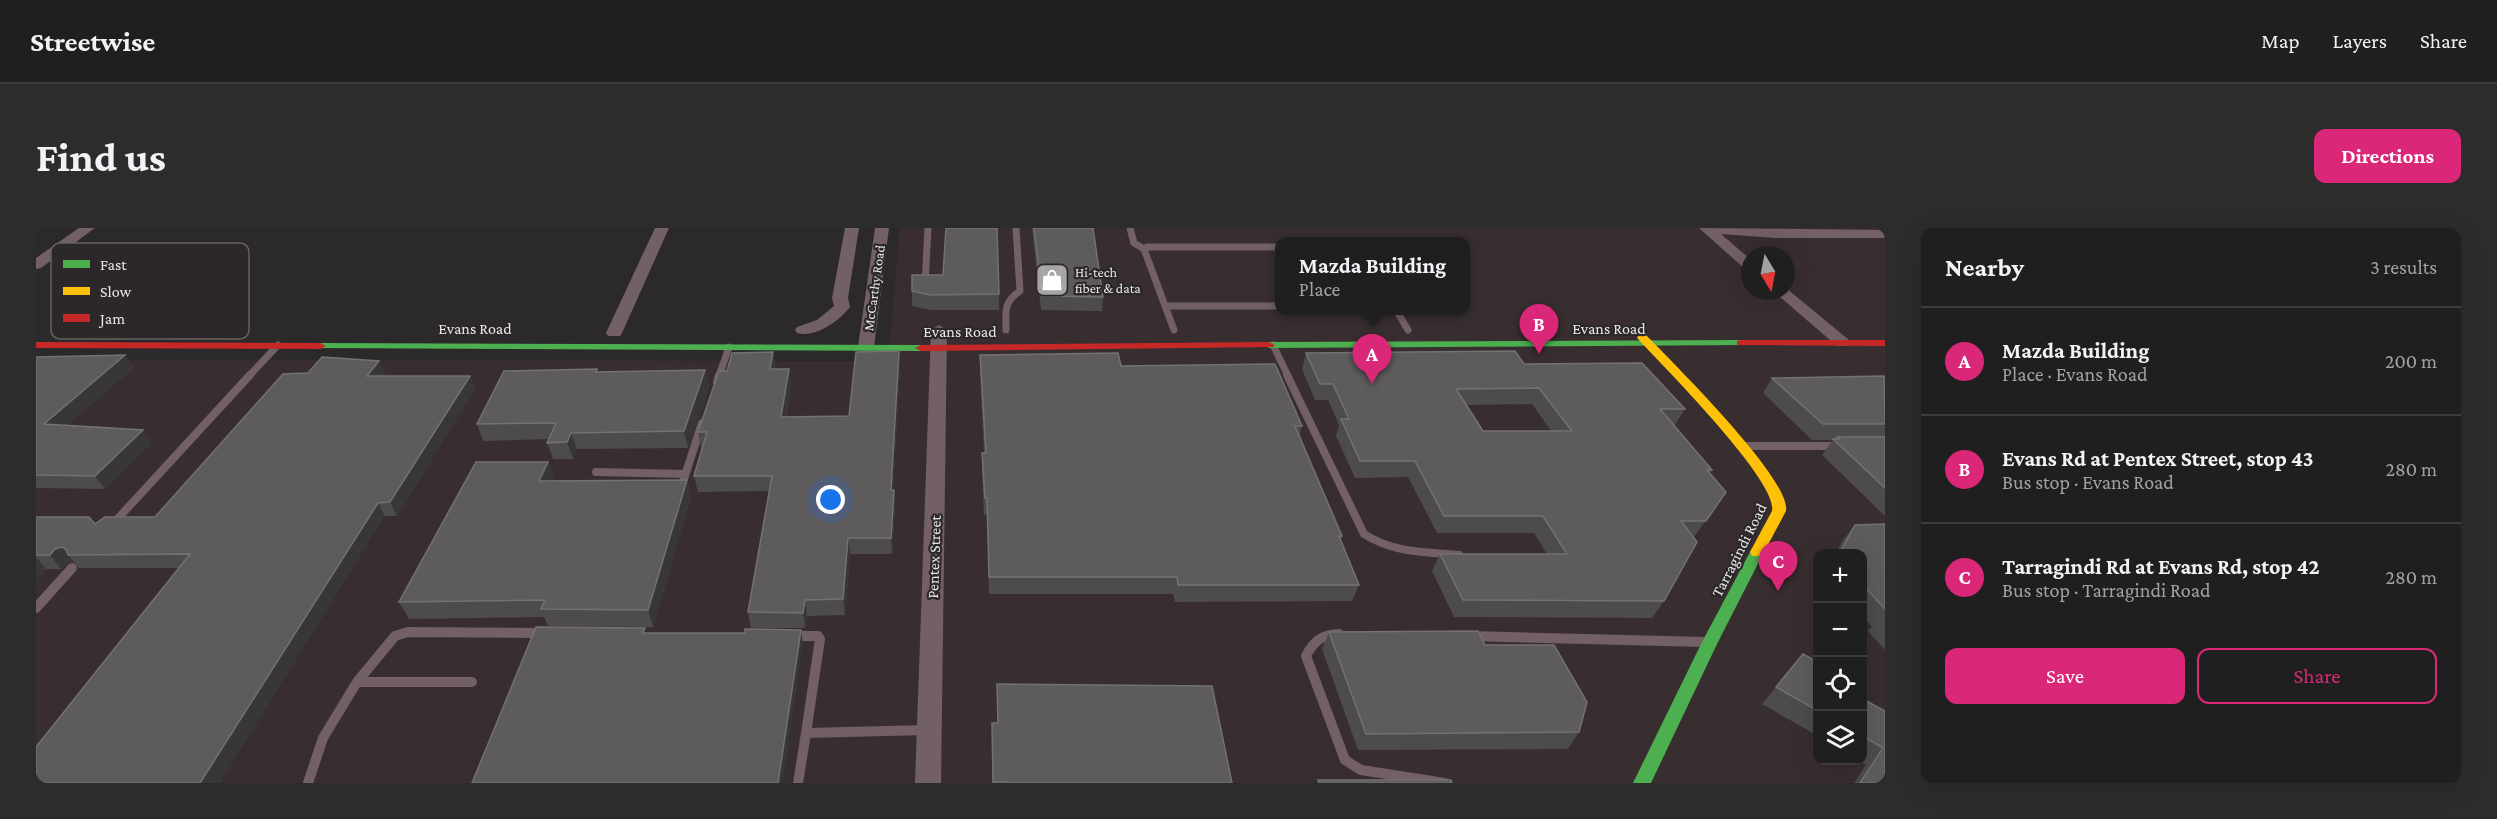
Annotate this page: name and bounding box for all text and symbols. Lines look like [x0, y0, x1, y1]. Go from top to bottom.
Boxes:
text: Streetwise [30, 26, 155, 57]
text: Map [2261, 29, 2300, 53]
text: Layers [2333, 29, 2387, 53]
text: Share [2420, 29, 2467, 53]
button: Directions [2314, 129, 2461, 183]
text: Find us [36, 133, 166, 180]
popup [1275, 237, 1470, 315]
legend [51, 243, 249, 339]
street label: McCarthy Road [860, 243, 888, 332]
north arrow [1741, 246, 1795, 300]
text: Mazda Building [1299, 253, 1446, 278]
text: Nearby [1945, 253, 2024, 282]
text: Fast [100, 256, 127, 273]
text: 3 results [2370, 256, 2437, 278]
shop icon: Hi-tech fiber & data [1034, 262, 1070, 298]
place label: Hi-tech fiber & data [1075, 264, 1141, 296]
text: Place [1299, 278, 1340, 300]
text: Slow [100, 283, 132, 300]
pin: B [1520, 304, 1558, 354]
text: Jam [98, 310, 125, 328]
street label: Evans Road [438, 320, 512, 337]
street label: Evans Road [1572, 320, 1646, 337]
street label: Evans Road [923, 323, 997, 340]
pin: A [1352, 334, 1392, 384]
text: Mazda Building [2002, 338, 2149, 363]
text: A [1959, 350, 1970, 372]
text: 200 m [2385, 350, 2437, 372]
text: Place · Evans Road [2002, 363, 2148, 385]
text: Evans Rd at Pentex Street, stop 43 [2002, 446, 2313, 471]
text: B [1959, 458, 1970, 480]
text: 280 m [2386, 458, 2437, 480]
text: Bus stop · Evans Road [2002, 471, 2174, 493]
your location [816, 485, 845, 514]
street label: Tarragindi Road [1708, 500, 1771, 600]
street label: Pentex Street [924, 514, 944, 599]
pin: C [1758, 542, 1798, 591]
map controls [1813, 549, 1867, 765]
button: + [1813, 549, 1867, 603]
text: Tarragindi Rd at Evans Rd, stop 42 [2002, 554, 2320, 579]
text: C [1958, 566, 1971, 588]
text: 280 m [2386, 566, 2437, 588]
text: Bus stop · Tarragindi Road [2002, 579, 2210, 601]
button: − [1813, 603, 1867, 657]
button: Save [1945, 648, 2185, 704]
button: Share [2197, 648, 2437, 704]
button: locate [1813, 657, 1867, 711]
button: layers [1813, 711, 1867, 765]

